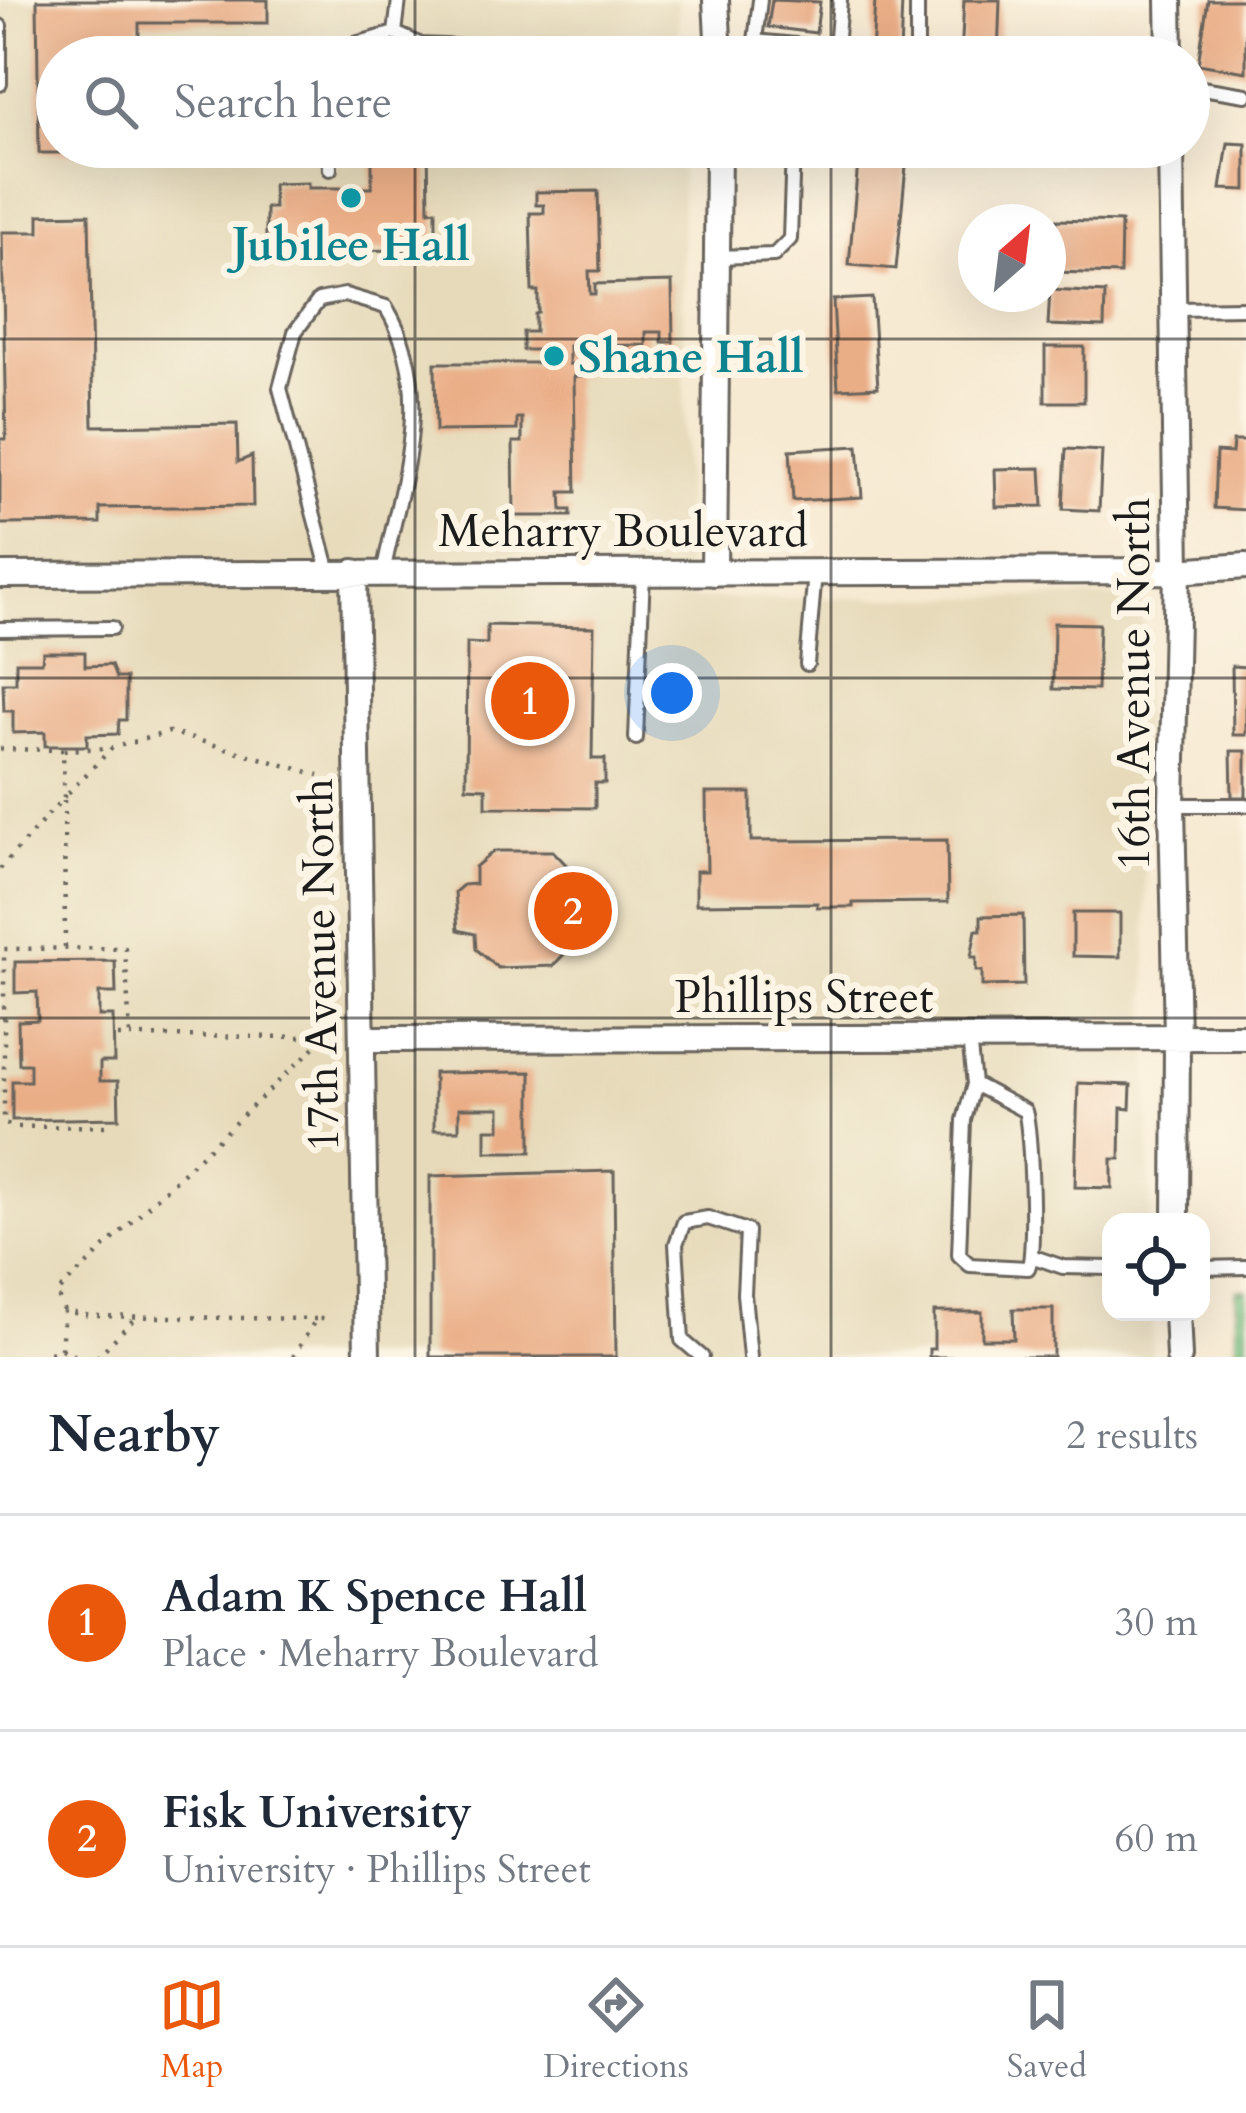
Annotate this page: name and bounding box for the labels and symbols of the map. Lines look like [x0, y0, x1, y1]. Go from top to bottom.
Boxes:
marker: Jubilee Hall [338, 185, 364, 211]
north arrow [958, 204, 1066, 312]
place label: Jubilee Hall [226, 215, 470, 276]
place label: Shane Hall [578, 327, 804, 388]
marker: Shane Hall [541, 343, 567, 369]
street label: 16th Avenue North [1104, 497, 1165, 871]
street label: Meharry Boulevard [438, 501, 808, 562]
pin: 1 [491, 656, 569, 746]
your location [642, 663, 702, 723]
street label: 17th Avenue North [287, 778, 354, 1152]
pin: 2 [534, 866, 612, 956]
street label: Phillips Street [675, 967, 933, 1028]

